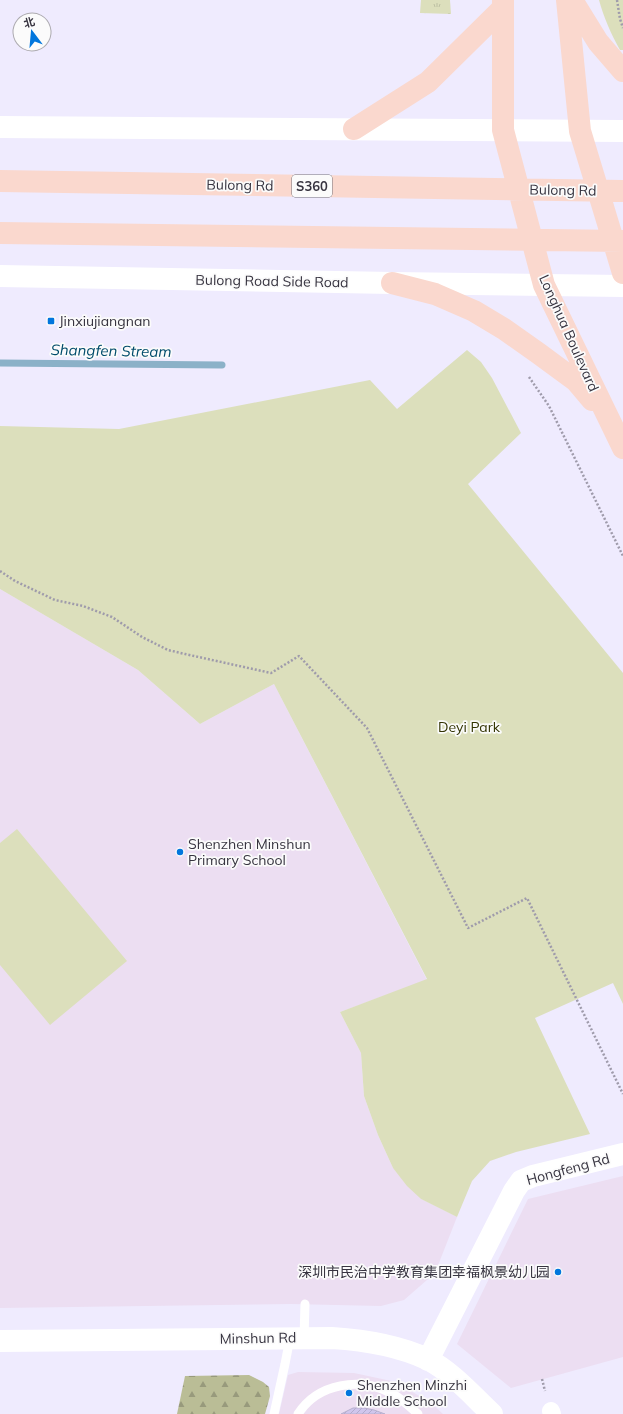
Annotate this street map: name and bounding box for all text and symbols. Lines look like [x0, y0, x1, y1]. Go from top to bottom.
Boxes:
north arrow [12, 12, 52, 52]
text: 北 [22, 14, 36, 31]
street label: Bulong Rd [206, 175, 274, 195]
road number: S360 [292, 175, 332, 197]
street label: Bulong Rd [529, 180, 597, 200]
street label: Bulong Road Side Road [195, 271, 349, 291]
street label: Longhua Boulevard [535, 272, 603, 394]
place label: Jinxiujiangnan [59, 312, 151, 330]
marker: Jinxiujiangnan [46, 316, 56, 326]
water label: Shangfen Stream [50, 340, 172, 361]
park label: Deyi Park [438, 718, 501, 736]
place label: Shenzhen Minshun Primary School [188, 835, 311, 869]
marker: Shenzhen Minshun Primary School [175, 847, 185, 857]
street label: Hongfeng Rd [524, 1149, 612, 1189]
place label: 深圳市民治中学教育集团幸福枫景幼儿园 [298, 1263, 550, 1281]
marker: 深圳市民治中学教育集团幸福枫景幼儿园 [553, 1267, 563, 1277]
street label: Minshun Rd [220, 1328, 296, 1348]
place label: Shenzhen Minzhi Middle School [357, 1376, 467, 1410]
marker: Shenzhen Minzhi Middle School [344, 1388, 354, 1398]

